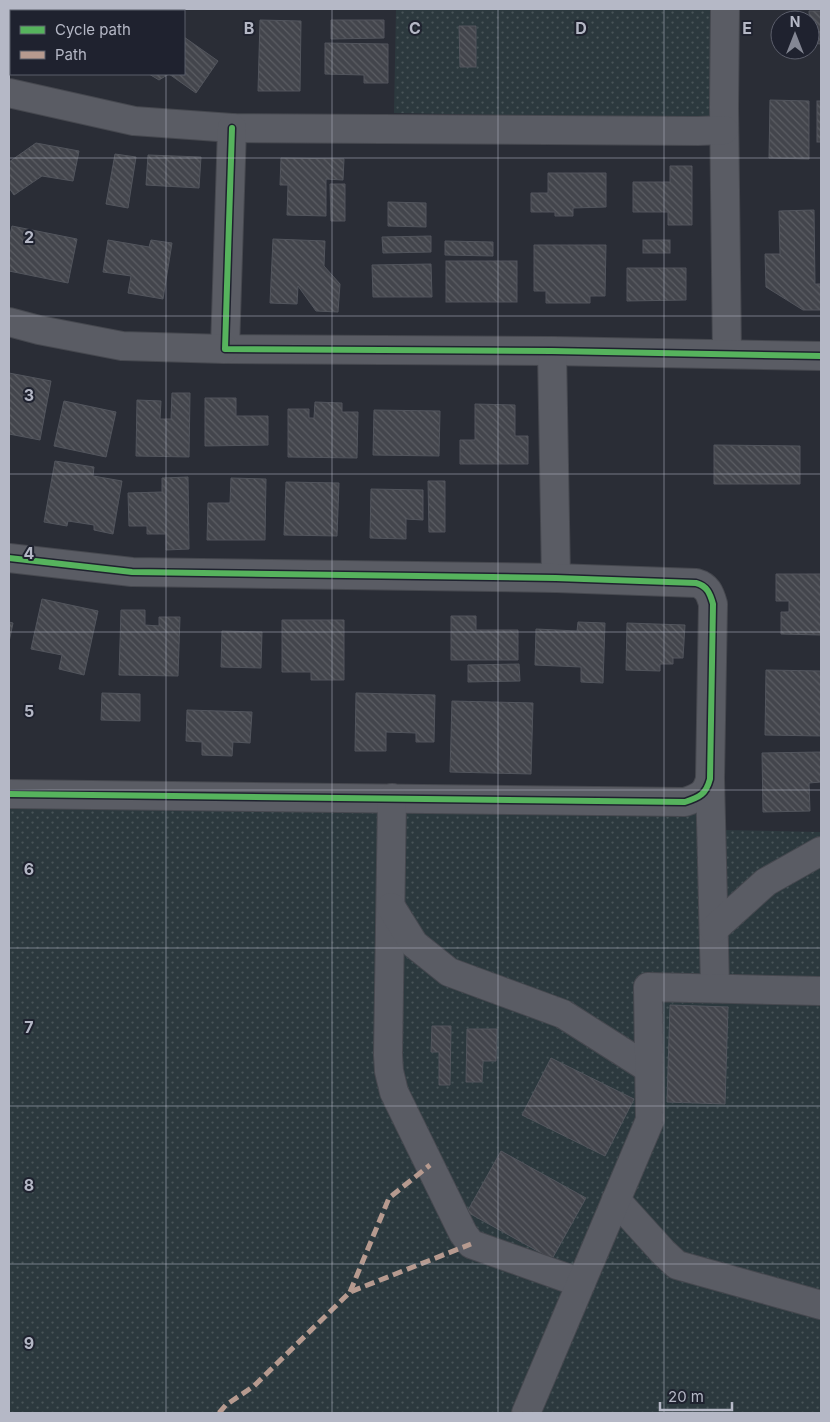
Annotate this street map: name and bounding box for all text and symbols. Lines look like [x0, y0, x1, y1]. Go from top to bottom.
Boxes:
legend [10, 10, 185, 75]
north arrow [770, 10, 820, 60]
text: N [790, 13, 800, 30]
text: B [244, 18, 254, 38]
text: C [409, 18, 421, 38]
text: D [575, 18, 587, 38]
text: E [742, 18, 752, 38]
text: Cycle path [55, 20, 131, 39]
text: Path [55, 45, 87, 64]
text: 2 [24, 227, 34, 247]
text: 3 [24, 385, 34, 405]
text: 4 [24, 543, 35, 563]
text: 5 [24, 701, 34, 721]
text: 6 [24, 859, 34, 879]
text: 7 [24, 1017, 34, 1037]
text: 8 [24, 1175, 34, 1195]
text: 9 [24, 1333, 34, 1353]
scale bar [660, 1380, 732, 1412]
text: 20 m [668, 1387, 704, 1406]

